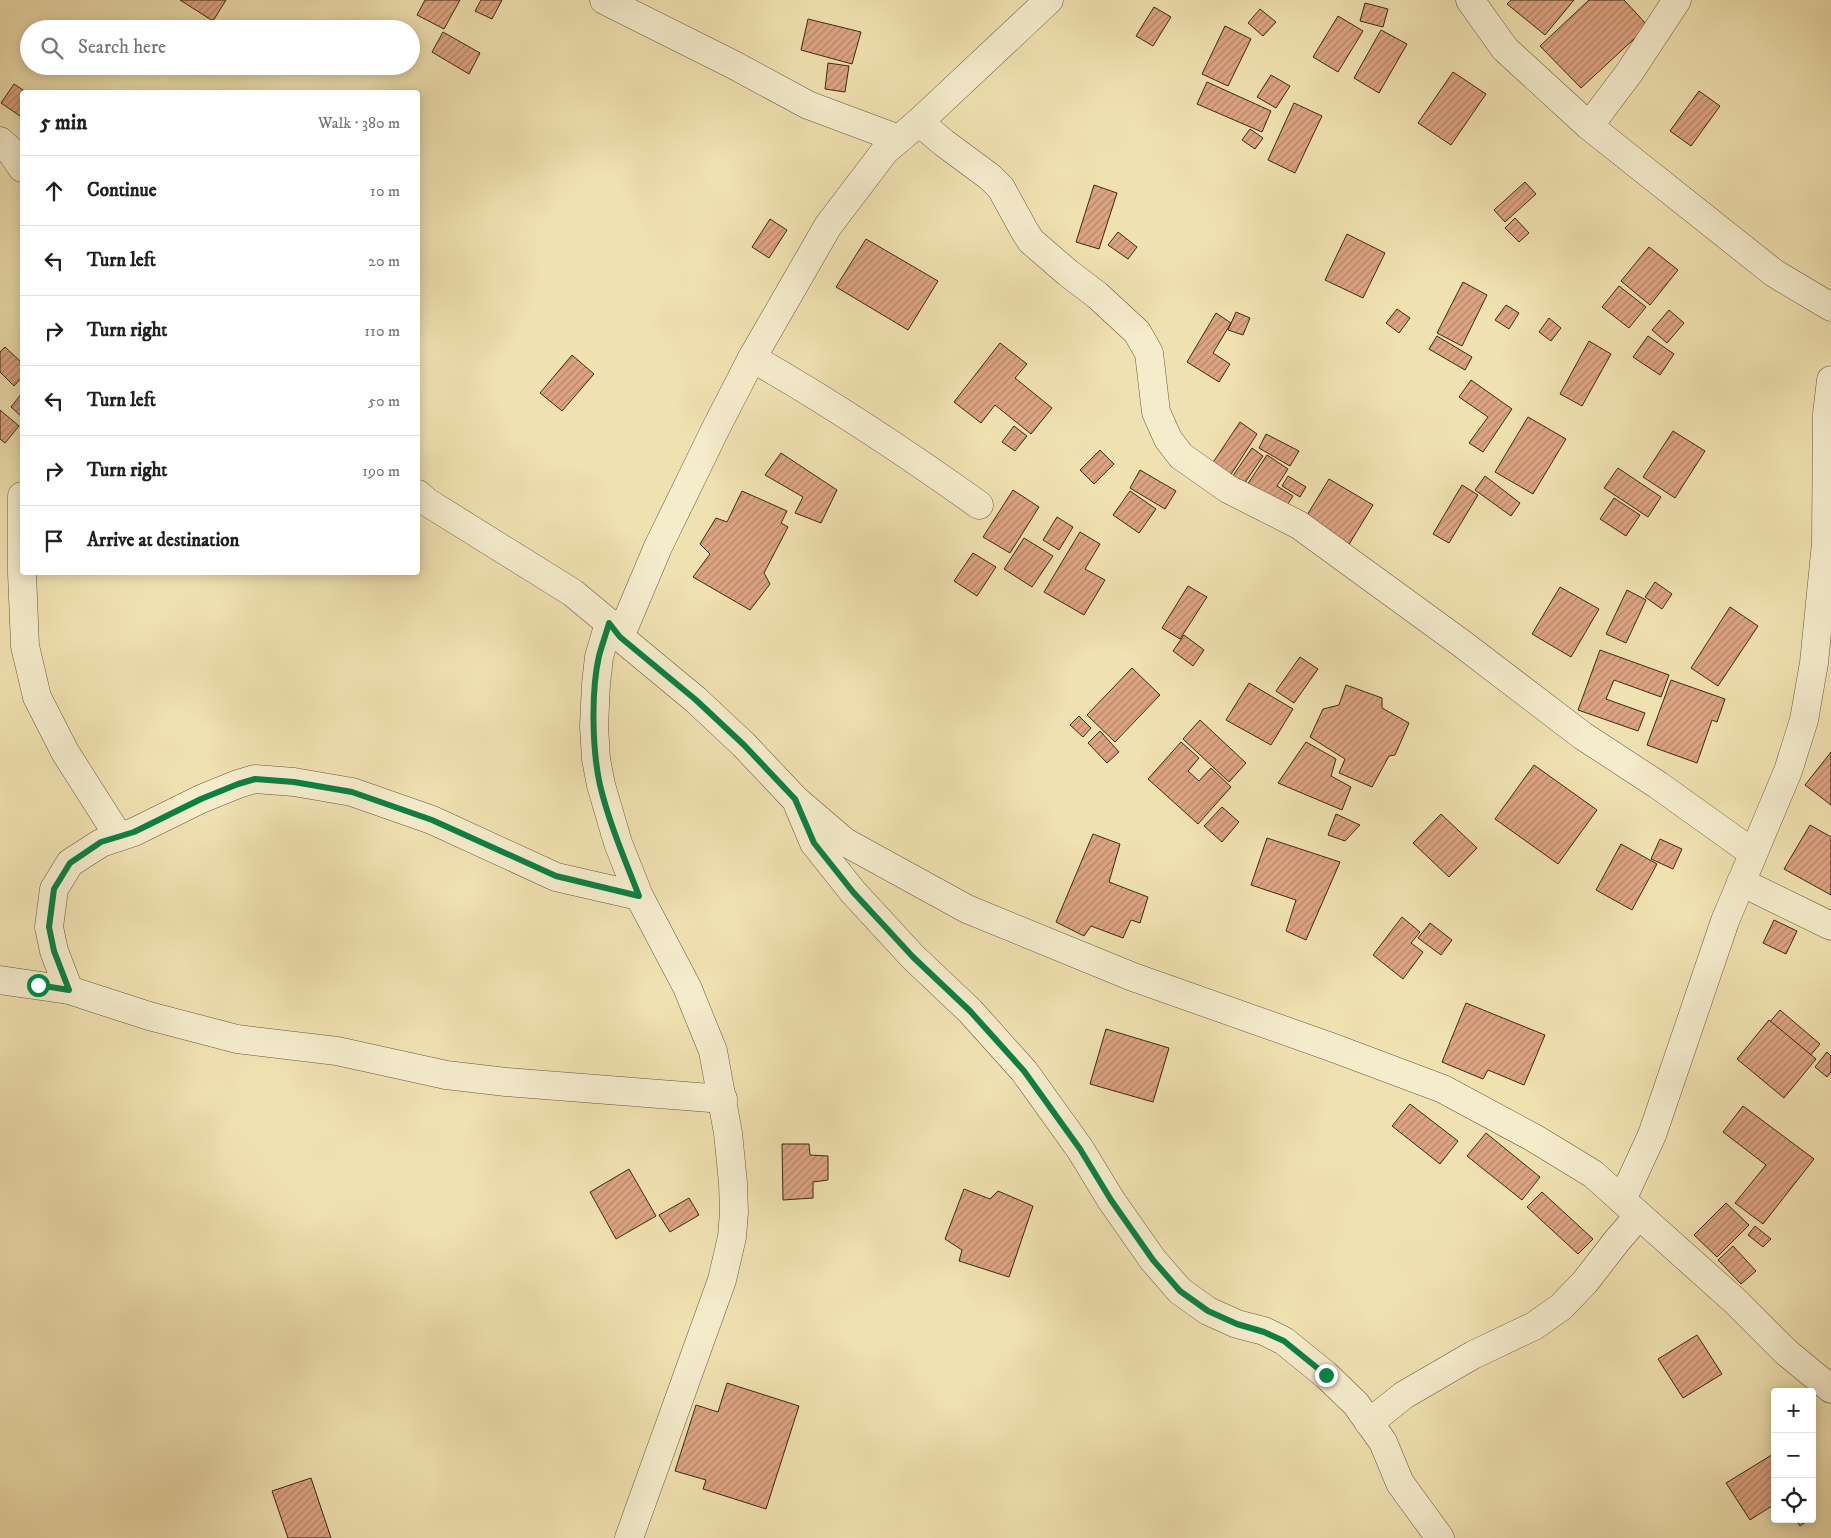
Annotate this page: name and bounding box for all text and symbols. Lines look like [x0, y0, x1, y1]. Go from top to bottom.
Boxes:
search box [20, 20, 420, 75]
icon: search [38, 34, 66, 62]
text: Search here [78, 36, 166, 59]
text: 5 min [40, 110, 87, 136]
text: Walk · 380 m [318, 113, 400, 133]
icon: ahead [40, 177, 68, 205]
text: Continue [87, 179, 157, 202]
text: 10 m [370, 181, 400, 201]
icon: left [40, 247, 68, 275]
text: Turn left [87, 249, 156, 272]
text: 20 m [368, 251, 400, 271]
icon: right [40, 317, 68, 345]
text: Turn right [87, 319, 167, 342]
text: 110 m [364, 321, 400, 341]
icon: left [40, 387, 68, 415]
text: Turn left [87, 389, 156, 412]
text: 50 m [368, 391, 400, 411]
icon: right [40, 457, 68, 485]
text: Turn right [87, 459, 167, 482]
text: 190 m [362, 461, 400, 481]
icon: arrive [40, 527, 68, 555]
text: Arrive at destination [87, 529, 239, 552]
route start [27, 974, 50, 997]
route end [1315, 1364, 1338, 1387]
map controls [1771, 1388, 1816, 1523]
button: + [1771, 1388, 1816, 1433]
button: − [1771, 1433, 1816, 1478]
button: locate [1771, 1478, 1816, 1523]

